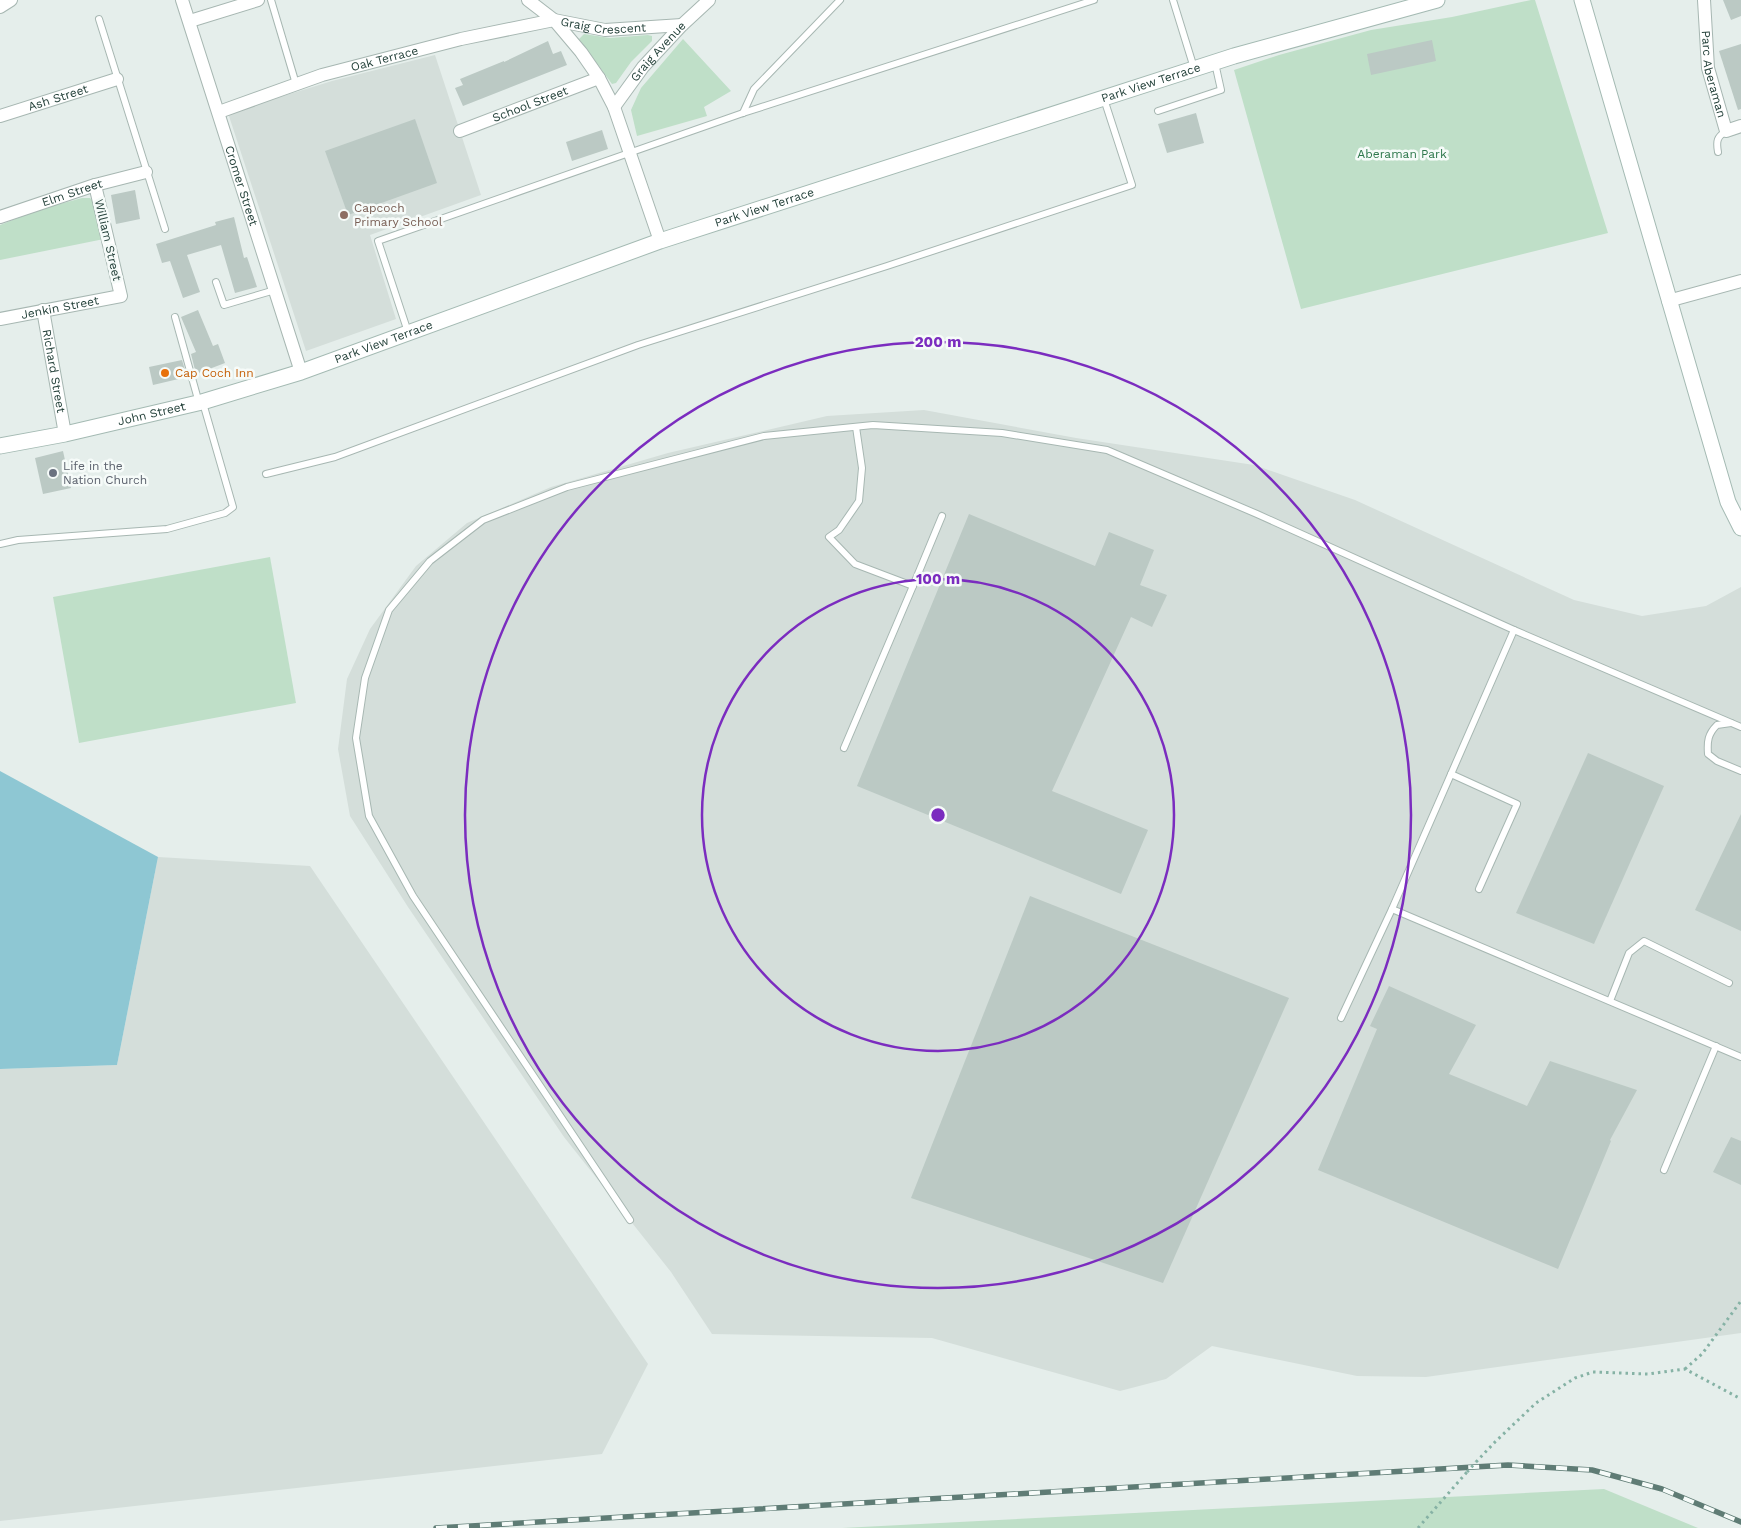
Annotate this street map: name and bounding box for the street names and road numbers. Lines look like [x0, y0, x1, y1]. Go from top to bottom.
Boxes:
street label: Graig Crescent [559, 14, 647, 37]
street label: Graig Avenue [628, 19, 689, 84]
street label: Parc Aberaman [1699, 30, 1729, 119]
street label: Oak Terrace [349, 43, 420, 74]
street label: Park View Terrace [1099, 60, 1202, 105]
street label: Ash Street [27, 82, 90, 114]
street label: School Street [490, 84, 570, 125]
street label: Cromer Street [222, 144, 261, 228]
street label: Elm Street [40, 176, 104, 209]
street label: Park View Terrace [713, 185, 816, 230]
street label: William Street [92, 198, 124, 282]
street label: Jenkin Street [20, 293, 100, 322]
street label: Park View Terrace [332, 318, 435, 366]
street label: Richard Street [40, 328, 68, 414]
street label: John Street [116, 399, 187, 428]

